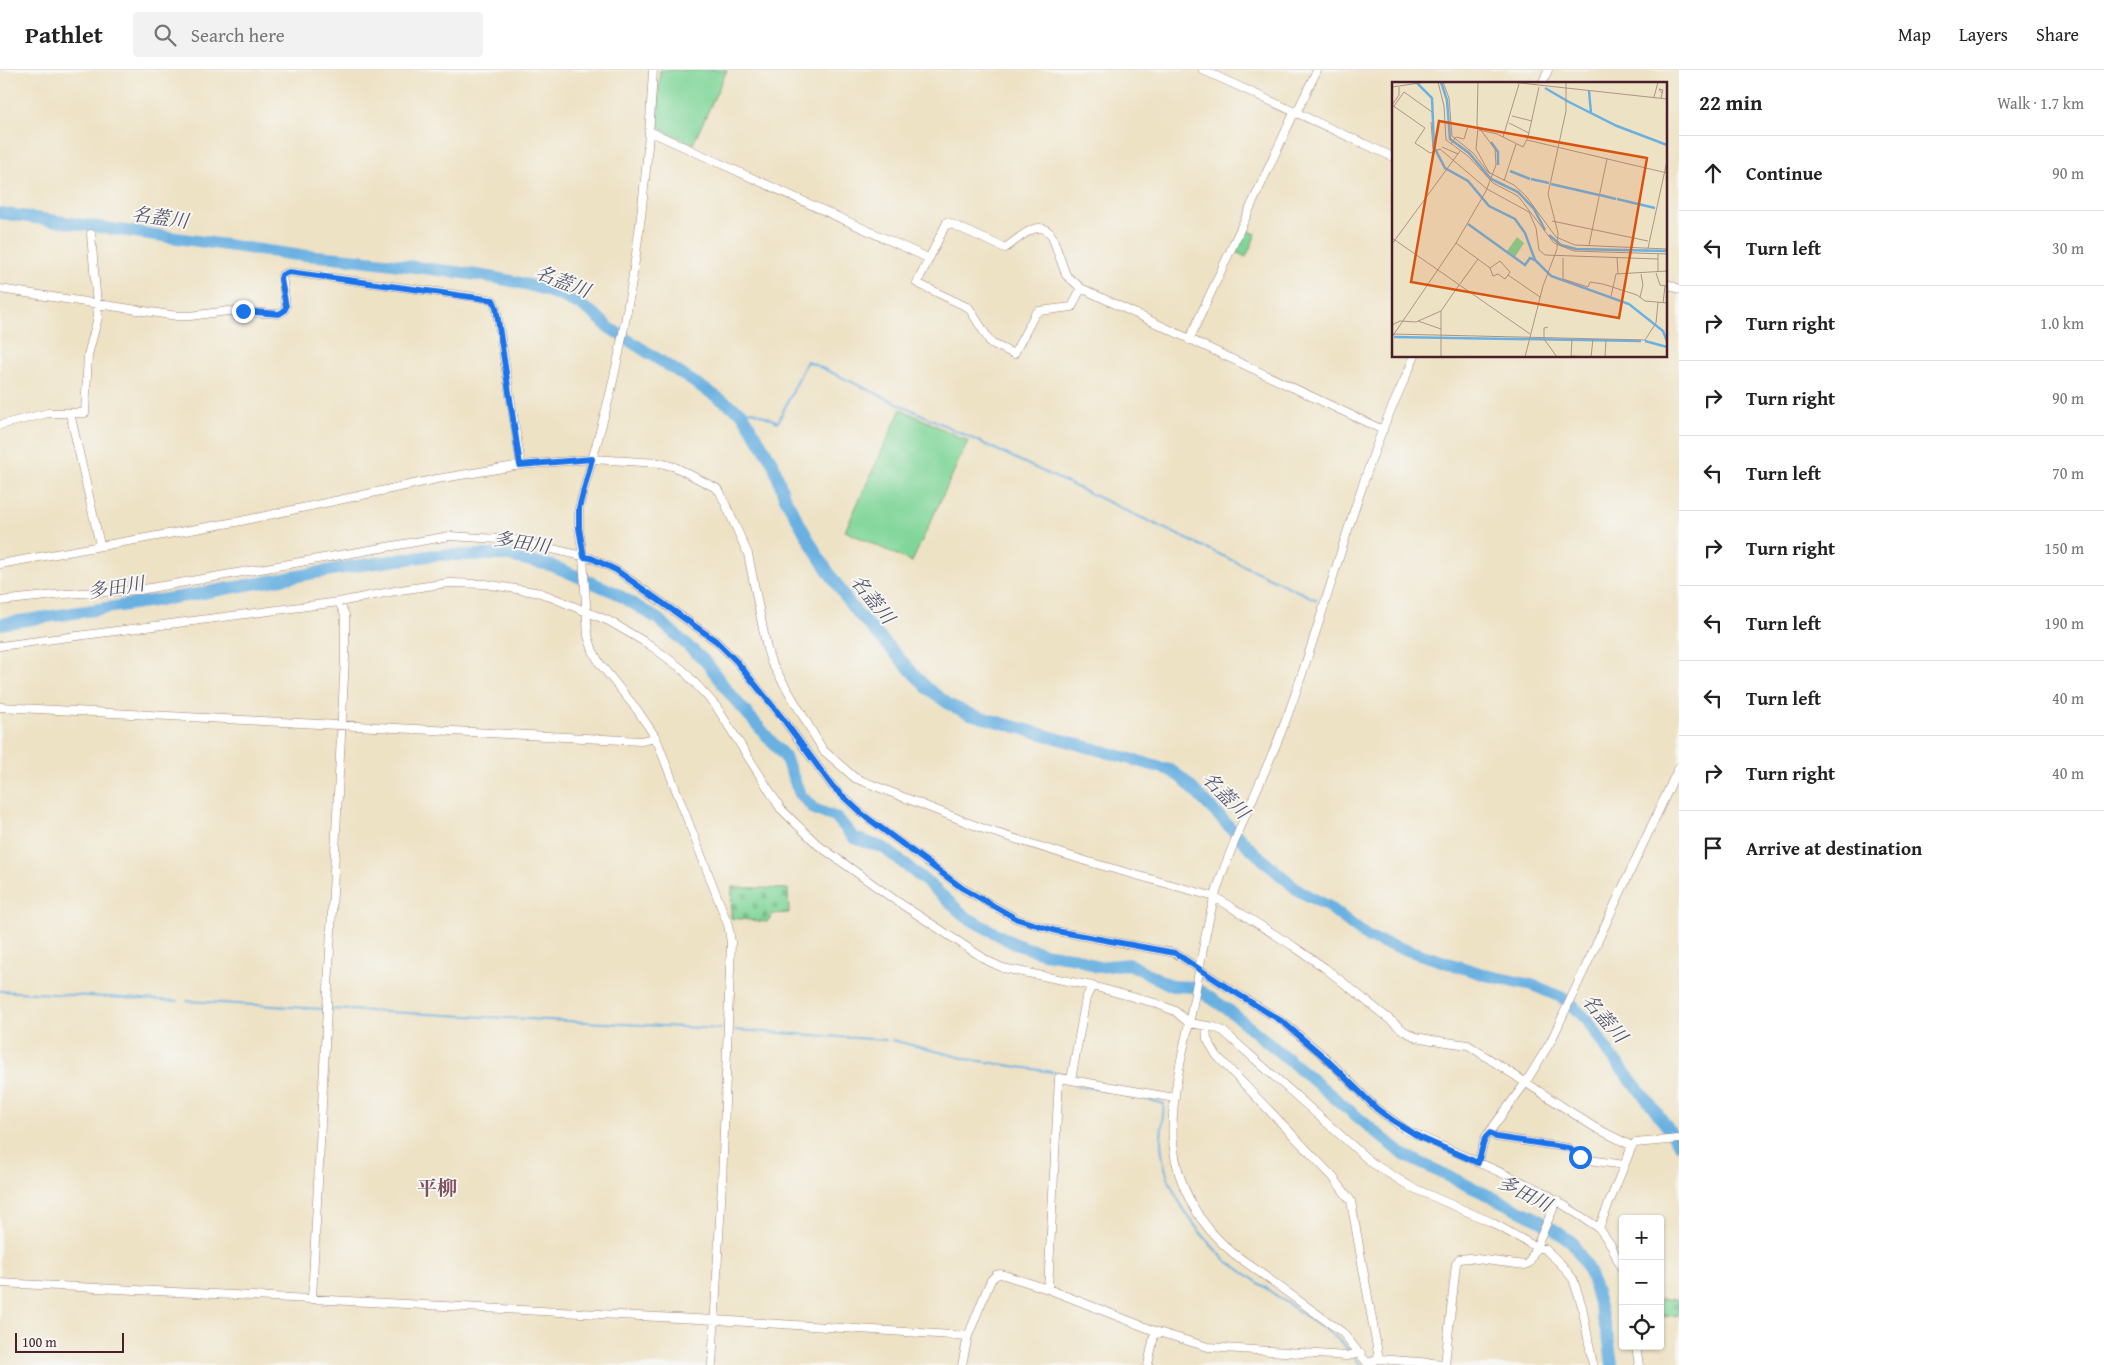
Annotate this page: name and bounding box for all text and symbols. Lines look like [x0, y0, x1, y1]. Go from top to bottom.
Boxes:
search box [133, 12, 483, 57]
text: Pathlet [25, 17, 103, 52]
icon: search [151, 21, 179, 49]
text: Search here [191, 21, 285, 49]
text: Map [1898, 21, 1931, 48]
text: Layers [1959, 21, 2008, 48]
text: Share [2036, 21, 2079, 48]
inset map [1392, 82, 1666, 358]
text: 22 min [1699, 87, 1762, 118]
text: Walk · 1.7 km [1997, 91, 2084, 115]
icon: ahead [1699, 159, 1727, 187]
text: Continue [1746, 159, 1823, 187]
text: 90 m [2052, 161, 2084, 185]
water label: 名蓋川 [130, 199, 192, 235]
icon: left [1699, 234, 1727, 262]
text: Turn left [1746, 234, 1821, 262]
text: 30 m [2052, 236, 2084, 260]
water label: 名蓋川 [531, 258, 596, 305]
route end [232, 300, 255, 323]
icon: right [1699, 309, 1727, 337]
text: Turn right [1746, 309, 1835, 337]
text: 1.0 km [2040, 311, 2084, 335]
icon: right [1699, 384, 1727, 412]
text: Turn right [1746, 384, 1835, 412]
text: 90 m [2052, 386, 2084, 410]
icon: left [1699, 459, 1727, 487]
text: Turn left [1746, 459, 1821, 487]
text: 70 m [2052, 461, 2084, 485]
water label: 多田川 [492, 524, 554, 561]
icon: right [1699, 534, 1727, 562]
text: Turn right [1746, 534, 1835, 562]
text: 150 m [2044, 536, 2084, 560]
water label: 多田川 [86, 568, 148, 605]
water label: 名蓋川 [844, 568, 903, 632]
icon: left [1699, 609, 1727, 637]
text: Turn left [1746, 609, 1821, 637]
text: 190 m [2044, 611, 2084, 635]
icon: left [1699, 684, 1727, 712]
text: Turn left [1746, 684, 1821, 712]
text: 40 m [2052, 686, 2084, 710]
icon: right [1699, 759, 1727, 787]
text: Turn right [1746, 759, 1835, 787]
text: 40 m [2052, 761, 2084, 785]
water label: 名蓋川 [1196, 765, 1257, 826]
icon: arrive [1699, 834, 1727, 862]
text: Arrive at destination [1746, 834, 1922, 862]
water label: 名蓋川 [1576, 987, 1636, 1050]
route start [1569, 1146, 1592, 1169]
water label: 多田川 [1493, 1168, 1559, 1219]
district label: 平柳 [417, 1173, 457, 1202]
map controls [1619, 1215, 1664, 1350]
button: + [1619, 1215, 1664, 1260]
button: − [1619, 1260, 1664, 1305]
button: locate [1619, 1305, 1664, 1350]
scale bar [15, 1330, 124, 1353]
text: 100 m [22, 1332, 57, 1352]

